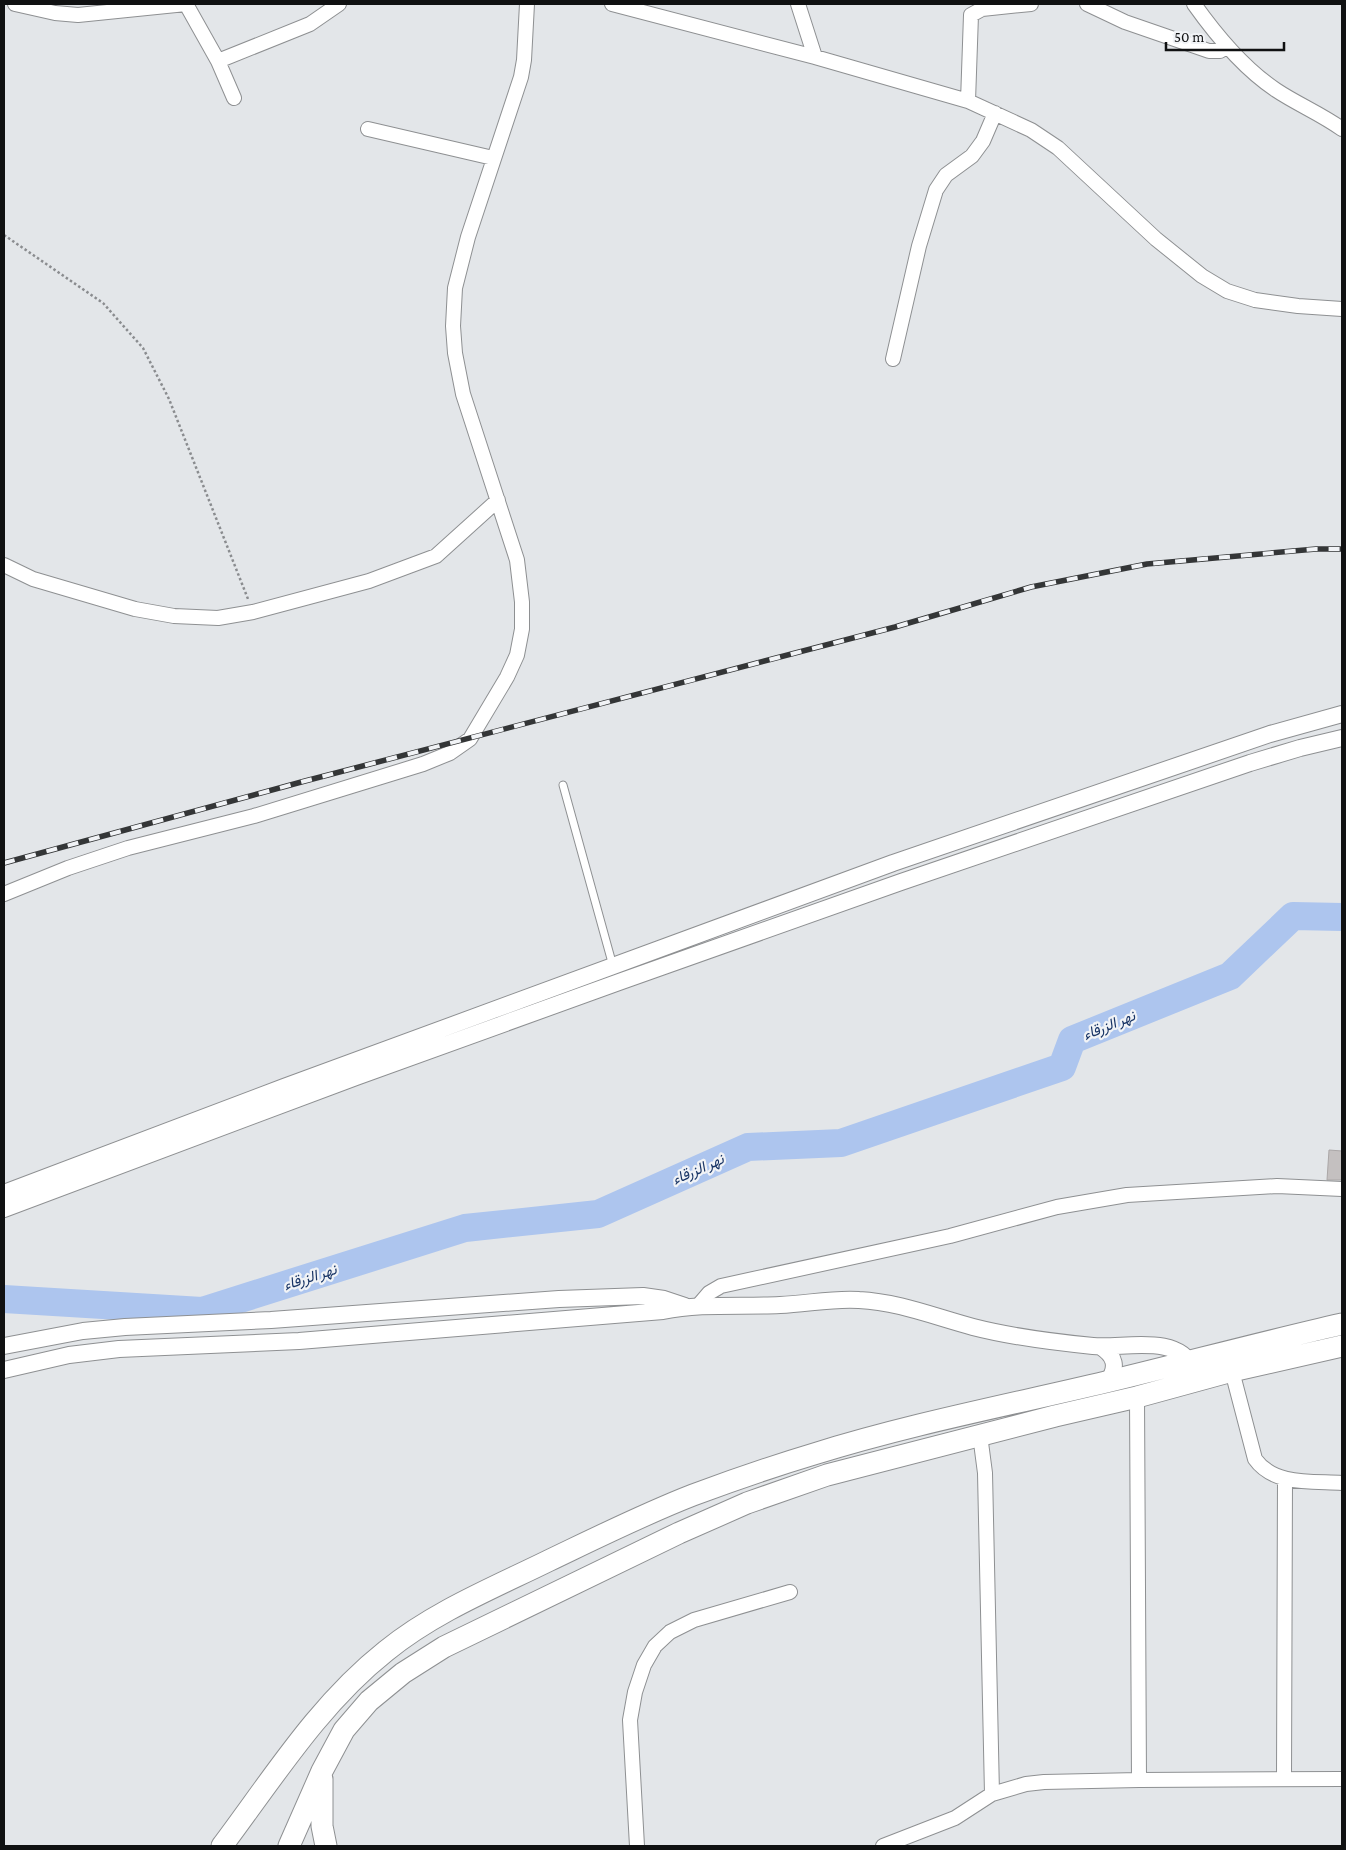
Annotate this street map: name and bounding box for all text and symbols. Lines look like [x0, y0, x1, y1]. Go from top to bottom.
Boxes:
scale bar [1166, 20, 1284, 52]
text: 50 m [1174, 29, 1204, 45]
water label: نهر الزرقاء [1081, 1007, 1138, 1044]
water label: نهر الزرقاء [670, 1150, 727, 1188]
water label: نهر الزرقاء [282, 1261, 339, 1294]

